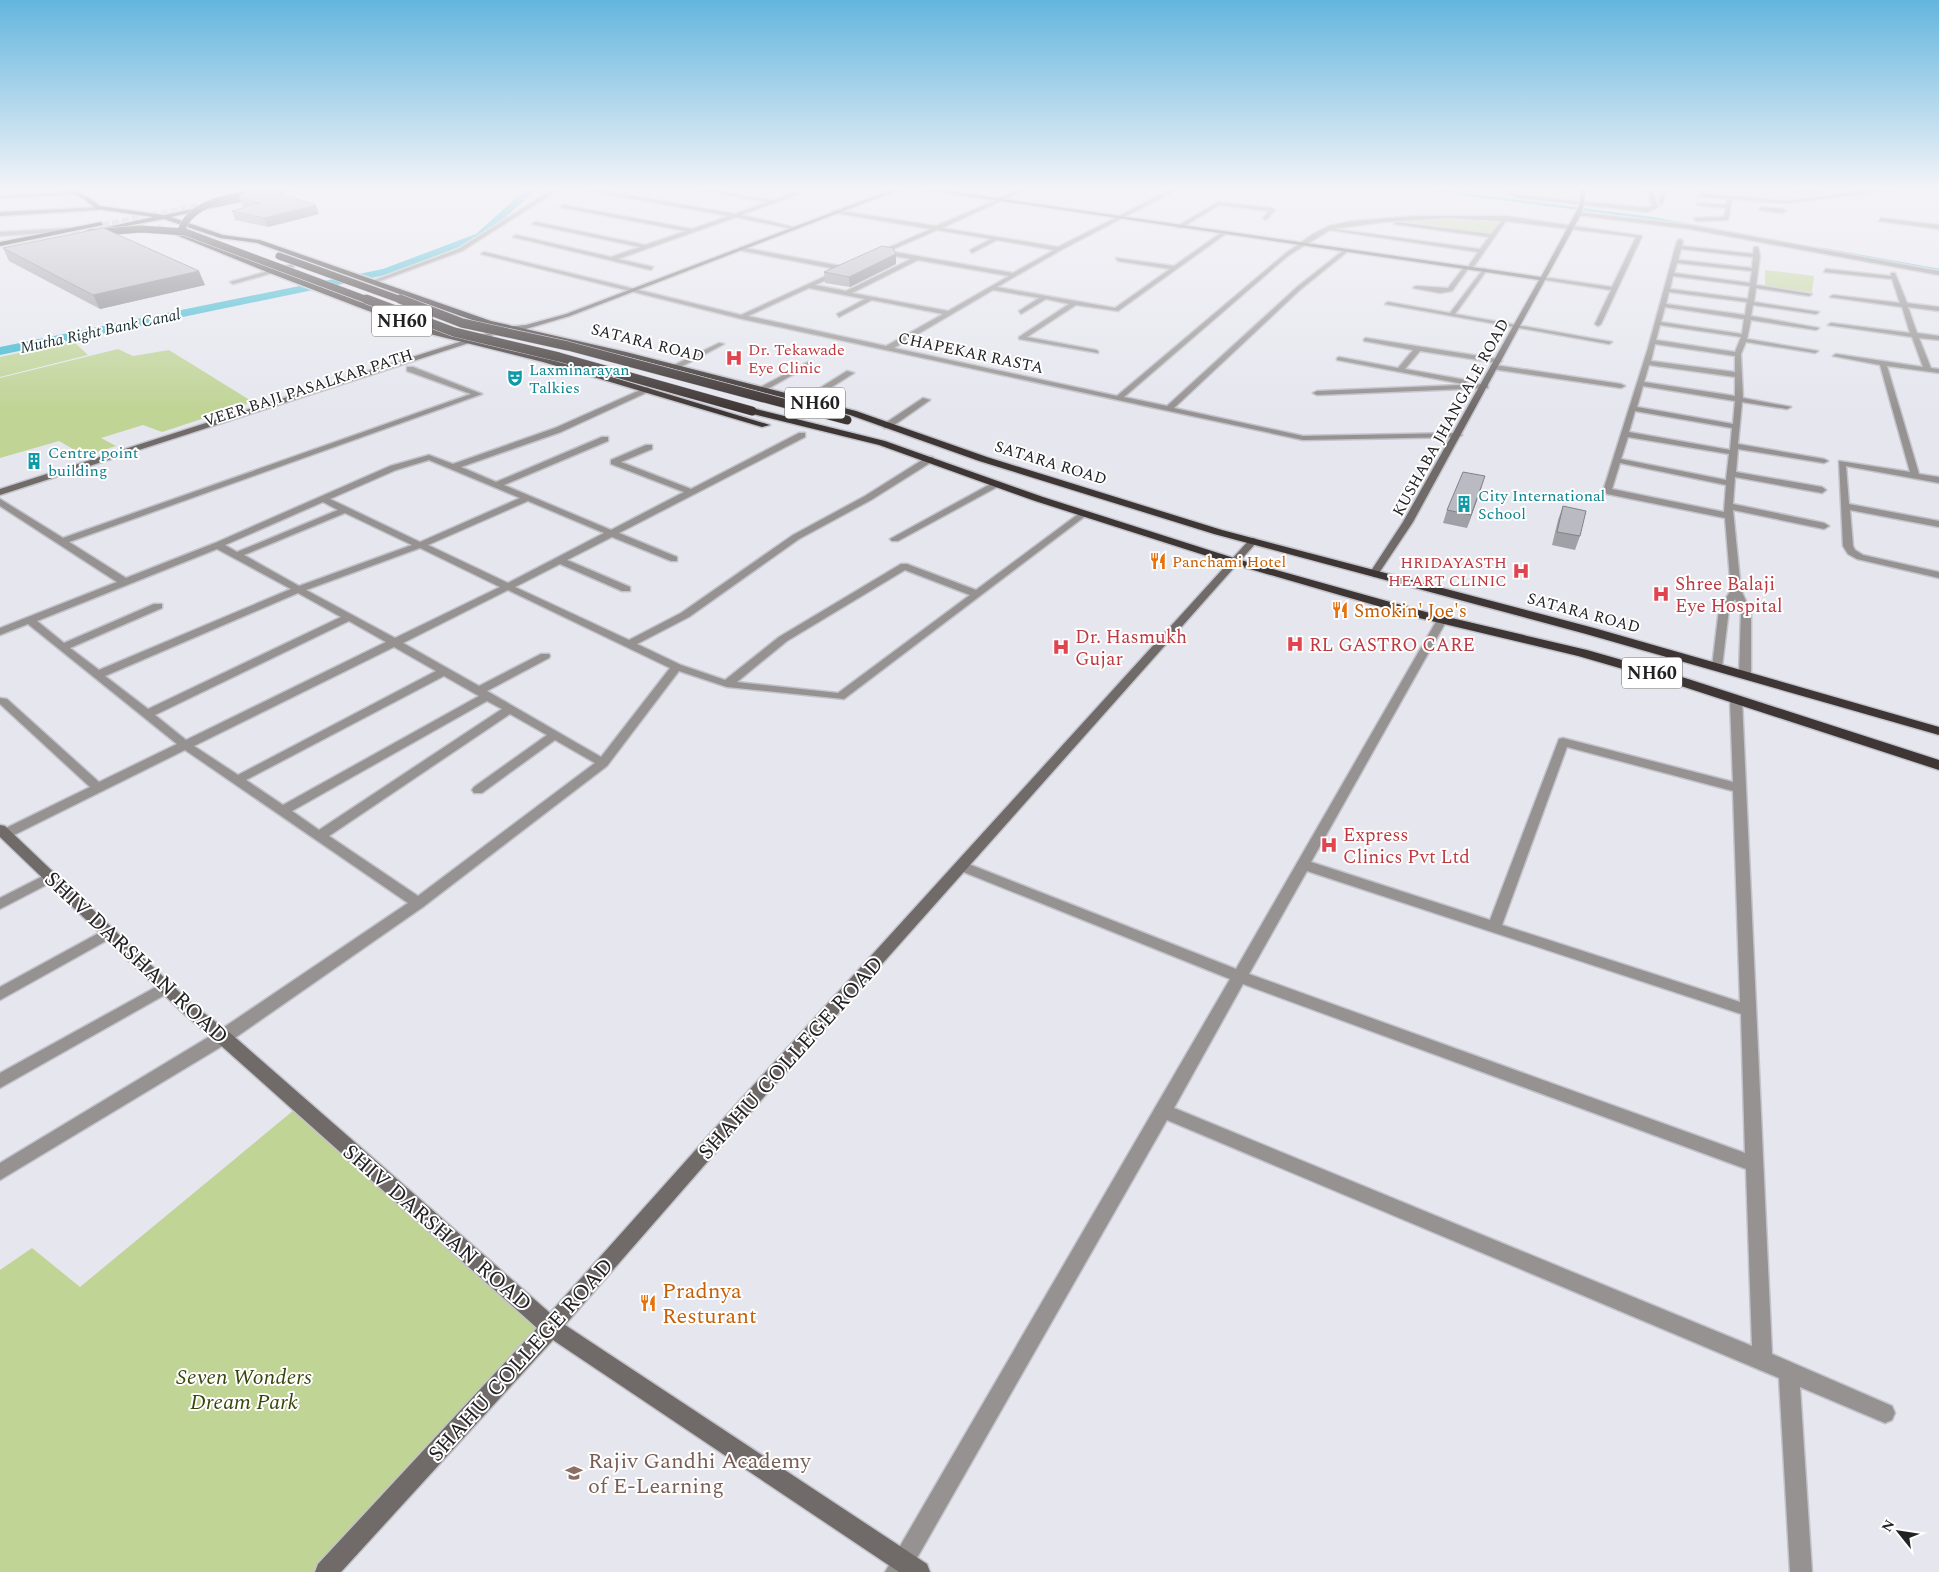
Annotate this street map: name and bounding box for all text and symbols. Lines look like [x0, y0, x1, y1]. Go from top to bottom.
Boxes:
water label: Mutha Right Bank Canal [18, 302, 183, 360]
road number: NH60 [372, 306, 432, 336]
street label: KUSHABA JHANGALE ROAD [1386, 314, 1515, 521]
street label: SATARA ROAD [589, 317, 707, 369]
street label: CHAPEKAR RASTA [896, 326, 1046, 380]
place label: Dr. Tekawade Eye Clinic [748, 338, 845, 380]
street label: VEER BAJI PASALKAR PATH [201, 343, 416, 433]
hospital icon: Dr. Tekawade Eye Clinic [724, 348, 744, 368]
place label: Laxminarayan Talkies [529, 358, 630, 400]
theatre icon: Laxminarayan Talkies [505, 368, 525, 388]
road number: NH60 [785, 388, 845, 418]
street label: SATARA ROAD [992, 435, 1110, 491]
place label: Centre point building [48, 441, 139, 483]
building icon: Centre point building [24, 451, 44, 471]
place label: City International School [1478, 484, 1605, 526]
building icon: City International School [1454, 494, 1474, 514]
place label: Panchami Hotel [1172, 550, 1286, 574]
restaurant icon: Panchami Hotel [1148, 551, 1168, 571]
place label: HRIDAYASTH HEART CLINIC [1388, 551, 1507, 593]
hospital icon: HRIDAYASTH HEART CLINIC [1511, 561, 1531, 581]
place label: Shree Balaji Eye Hospital [1675, 570, 1783, 621]
hospital icon: Shree Balaji Eye Hospital [1651, 584, 1671, 604]
street label: SATARA ROAD [1525, 586, 1643, 640]
place label: Smokin' Joe's [1354, 597, 1467, 626]
restaurant icon: Smokin' Joe's [1330, 600, 1350, 620]
place label: Dr. Hasmukh Gujar [1075, 623, 1187, 674]
place label: RL GASTRO CARE [1309, 631, 1475, 660]
hospital icon: RL GASTRO CARE [1285, 634, 1305, 654]
hospital icon: Dr. Hasmukh Gujar [1051, 637, 1071, 657]
road number: NH60 [1622, 658, 1682, 688]
place label: Express Clinics Pvt Ltd [1343, 821, 1470, 872]
hospital icon: Express Clinics Pvt Ltd [1319, 835, 1339, 855]
street label: SHIV DARSHAN ROAD [36, 864, 236, 1053]
street label: SHAHU COLLEGE ROAD [690, 949, 892, 1167]
street label: SHIV DARSHAN ROAD [335, 1136, 539, 1320]
street label: SHAHU COLLEGE ROAD [420, 1251, 622, 1469]
place label: Pradnya Resturant [662, 1275, 757, 1333]
restaurant icon: Pradnya Resturant [638, 1293, 658, 1313]
park label: Seven Wonders Dream Park [176, 1361, 312, 1419]
place label: Rajiv Gandhi Academy of E-Learning [588, 1445, 812, 1503]
school or university icon: Rajiv Gandhi Academy of E-Learning [564, 1463, 584, 1483]
north arrow [1874, 1507, 1924, 1557]
text: N [1876, 1516, 1900, 1536]

